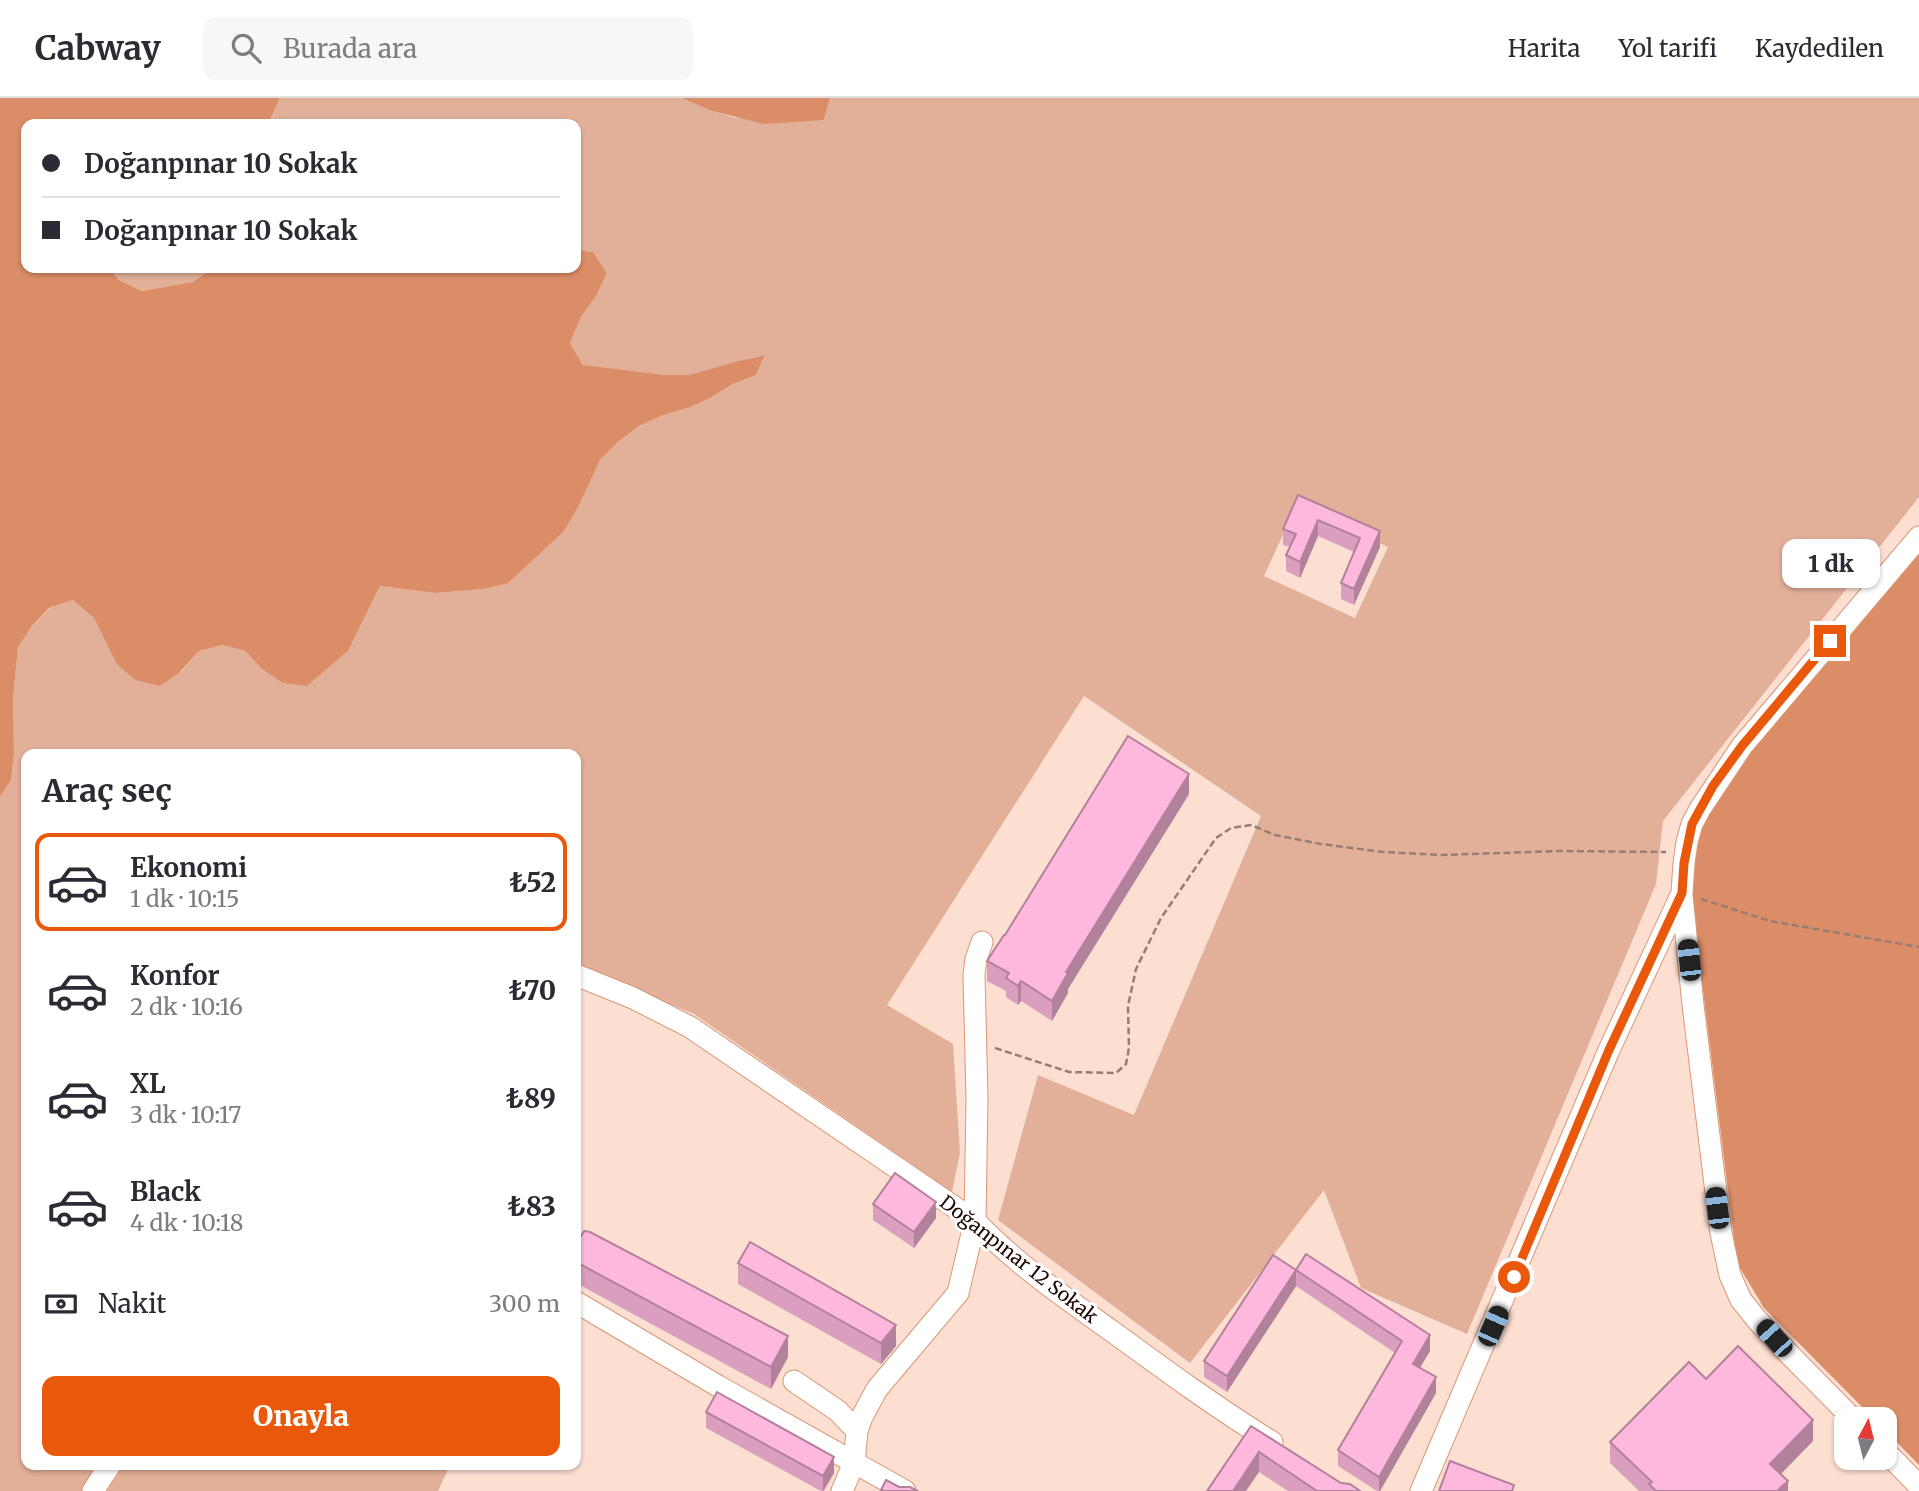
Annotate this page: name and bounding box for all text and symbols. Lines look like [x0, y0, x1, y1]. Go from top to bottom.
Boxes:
search box [203, 17, 693, 80]
text: Cabway [35, 28, 161, 69]
icon: search [227, 29, 265, 67]
text: Burada ara [283, 32, 417, 65]
text: Harita [1508, 33, 1580, 64]
text: Yol tarifi [1618, 33, 1717, 64]
text: Kaydedilen [1755, 33, 1884, 64]
text: Doğanpınar 10 Sokak [84, 147, 357, 180]
text: Doğanpınar 10 Sokak [84, 214, 357, 247]
callout: 1 dk [1781, 540, 1879, 588]
text: 1 dk [1808, 549, 1854, 578]
route end [1814, 625, 1846, 657]
text: Araç seç [42, 771, 172, 811]
icon: car [46, 851, 109, 914]
text: Ekonomi [130, 851, 247, 884]
text: ₺52 [509, 866, 556, 899]
text: 1 dk · 10:15 [130, 884, 239, 913]
car [1677, 938, 1702, 982]
icon: car [46, 959, 109, 1022]
text: Konfor [130, 959, 220, 992]
text: ₺70 [508, 974, 556, 1007]
text: 2 dk · 10:16 [130, 992, 243, 1021]
icon: car [46, 1067, 109, 1130]
text: XL [130, 1067, 166, 1100]
text: ₺89 [506, 1082, 556, 1115]
text: 3 dk · 10:17 [130, 1100, 241, 1129]
icon: car [46, 1175, 109, 1238]
text: Black [130, 1175, 201, 1208]
car [1705, 1186, 1730, 1230]
text: ₺83 [507, 1190, 556, 1223]
street label: Doğanpınar 12 Sokak [935, 1190, 1103, 1328]
text: 4 dk · 10:18 [130, 1208, 243, 1237]
route start [1498, 1261, 1530, 1293]
icon: cash [42, 1285, 80, 1323]
text: Nakit [98, 1287, 167, 1320]
text: 300 m [489, 1289, 560, 1318]
car [1475, 1303, 1512, 1349]
car [1753, 1315, 1796, 1361]
button: Onayla [42, 1376, 560, 1456]
north arrow [1834, 1407, 1897, 1470]
map controls [1834, 1407, 1897, 1470]

